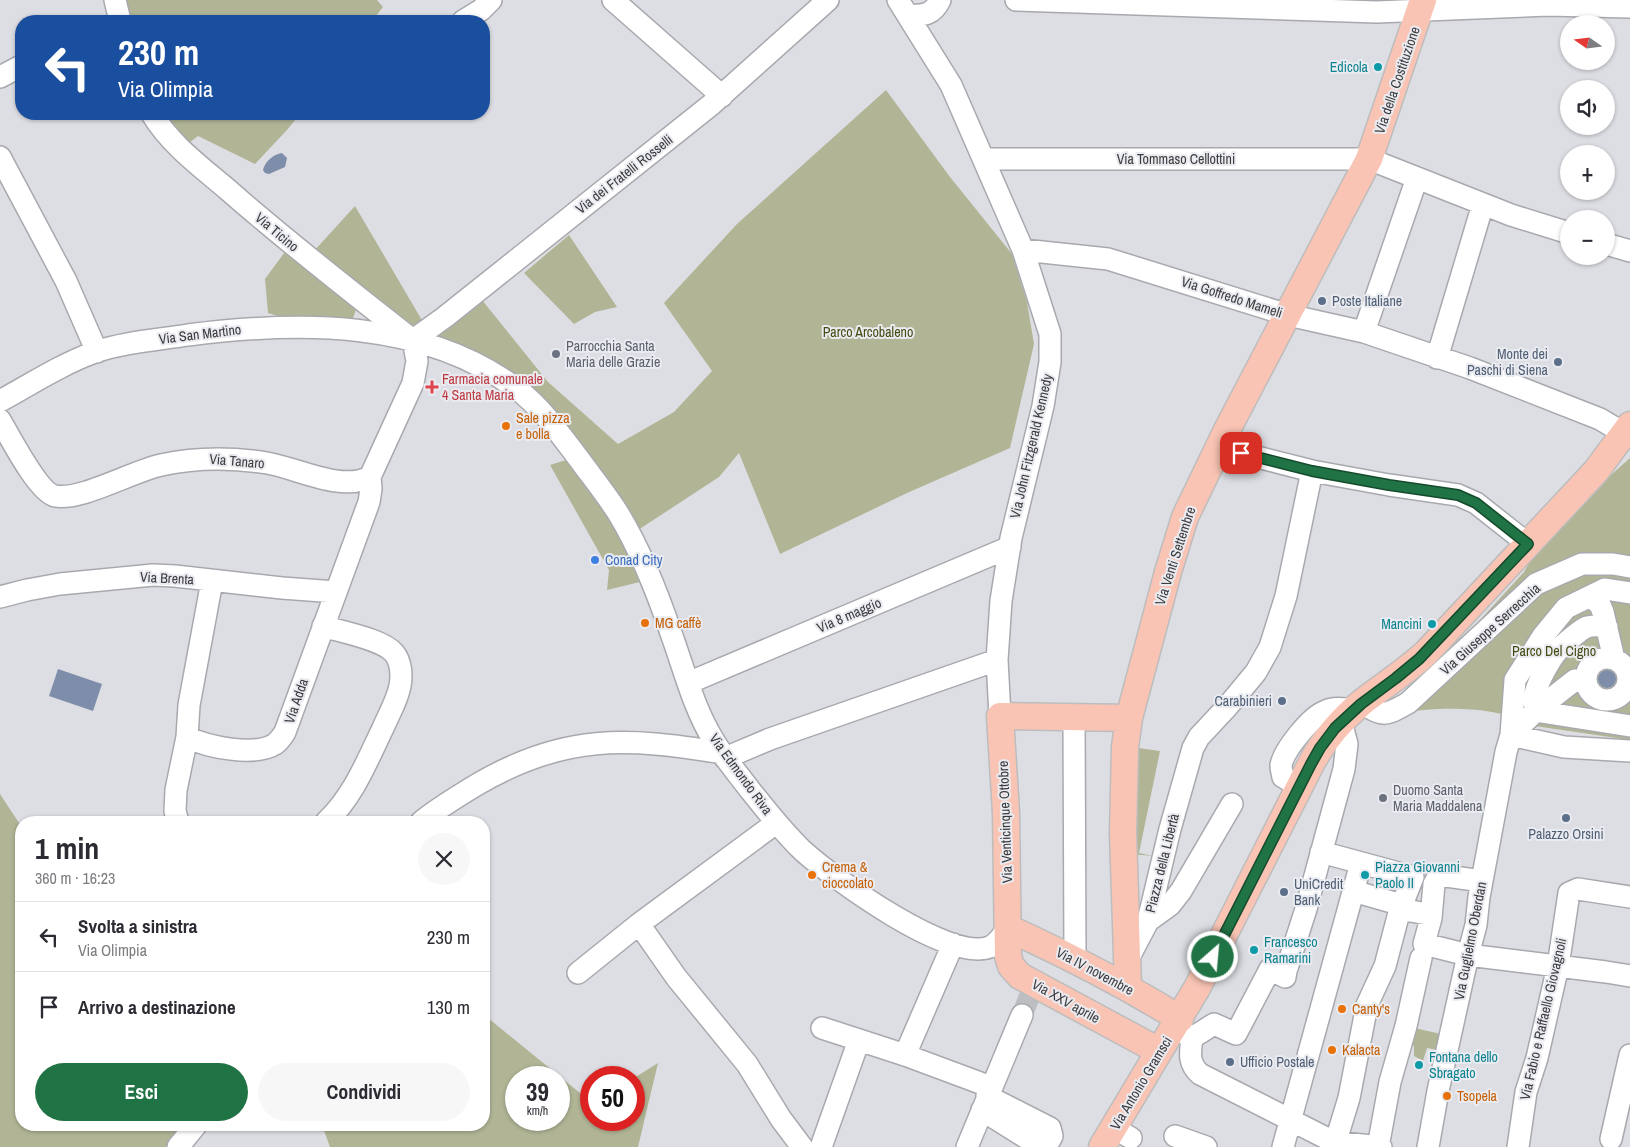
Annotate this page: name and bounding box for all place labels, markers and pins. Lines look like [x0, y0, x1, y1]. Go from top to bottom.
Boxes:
place label: Edicola [1330, 58, 1369, 76]
marker: Edicola [1372, 61, 1384, 73]
place label: Poste Italiane [1332, 292, 1402, 310]
marker: Poste Italiane [1316, 295, 1328, 307]
place label: Parrocchia Santa Maria delle Grazie [566, 337, 660, 371]
place label: Monte dei Paschi di Siena [1467, 345, 1549, 379]
marker: Parrocchia Santa Maria delle Grazie [550, 348, 562, 360]
marker: Monte dei Paschi di Siena [1552, 356, 1564, 368]
place label: Farmacia comunale 4 Santa Maria [442, 370, 543, 404]
marker: Farmacia comunale 4 Santa Maria [426, 381, 438, 393]
place label: Sale pizza e bolla [516, 409, 570, 443]
marker: Sale pizza e bolla [500, 420, 512, 432]
pin [1220, 432, 1262, 474]
place label: Conad City [605, 551, 663, 569]
marker: Conad City [589, 554, 601, 566]
place label: MG caffè [655, 614, 701, 632]
place label: Mancini [1381, 615, 1422, 633]
marker: MG caffè [639, 617, 651, 629]
marker: Mancini [1426, 618, 1438, 630]
place label: Carabinieri [1215, 692, 1272, 710]
marker: Carabinieri [1276, 695, 1288, 707]
place label: Duomo Santa Maria Maddalena [1393, 781, 1483, 815]
marker: Duomo Santa Maria Maddalena [1377, 792, 1389, 804]
marker: Palazzo Orsini [1560, 812, 1572, 824]
place label: Palazzo Orsini [1528, 825, 1604, 843]
place label: Crema & cioccolato [822, 858, 874, 892]
place label: Piazza Giovanni Paolo II [1375, 858, 1460, 892]
marker: Crema & cioccolato [806, 869, 818, 881]
marker: Piazza Giovanni Paolo II [1359, 869, 1371, 881]
place label: UniCredit Bank [1294, 875, 1343, 909]
marker: UniCredit Bank [1278, 886, 1290, 898]
place label: Francesco Ramarini [1264, 933, 1318, 967]
marker: Francesco Ramarini [1248, 944, 1260, 956]
place label: Canty's [1352, 1000, 1390, 1018]
marker: Canty's [1336, 1003, 1348, 1015]
place label: Kalacta [1342, 1041, 1381, 1059]
marker: Kalacta [1326, 1044, 1338, 1056]
place label: Fontana dello Sbragato [1429, 1048, 1498, 1082]
place label: Ufficio Postale [1240, 1053, 1314, 1071]
marker: Ufficio Postale [1224, 1056, 1236, 1068]
marker: Fontana dello Sbragato [1413, 1059, 1425, 1071]
place label: Tsopela [1457, 1087, 1497, 1105]
marker: Tsopela [1441, 1090, 1453, 1102]

